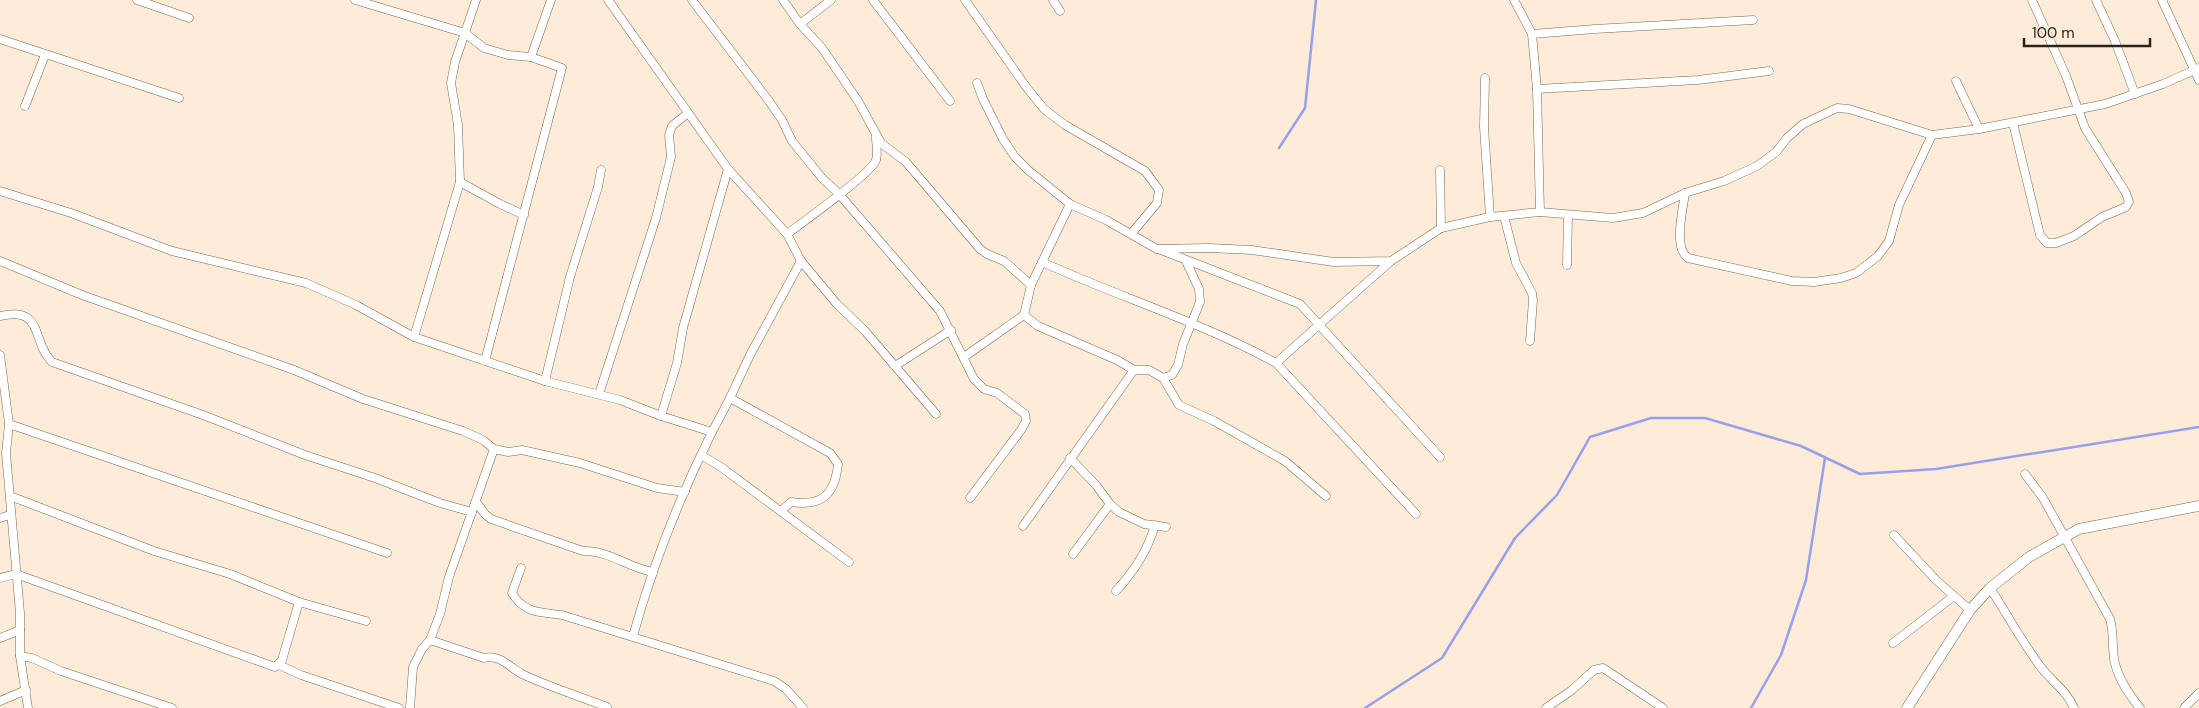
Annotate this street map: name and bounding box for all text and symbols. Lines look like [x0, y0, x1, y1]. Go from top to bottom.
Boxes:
scale bar [2024, 15, 2150, 47]
text: 100 m [2032, 23, 2075, 43]

